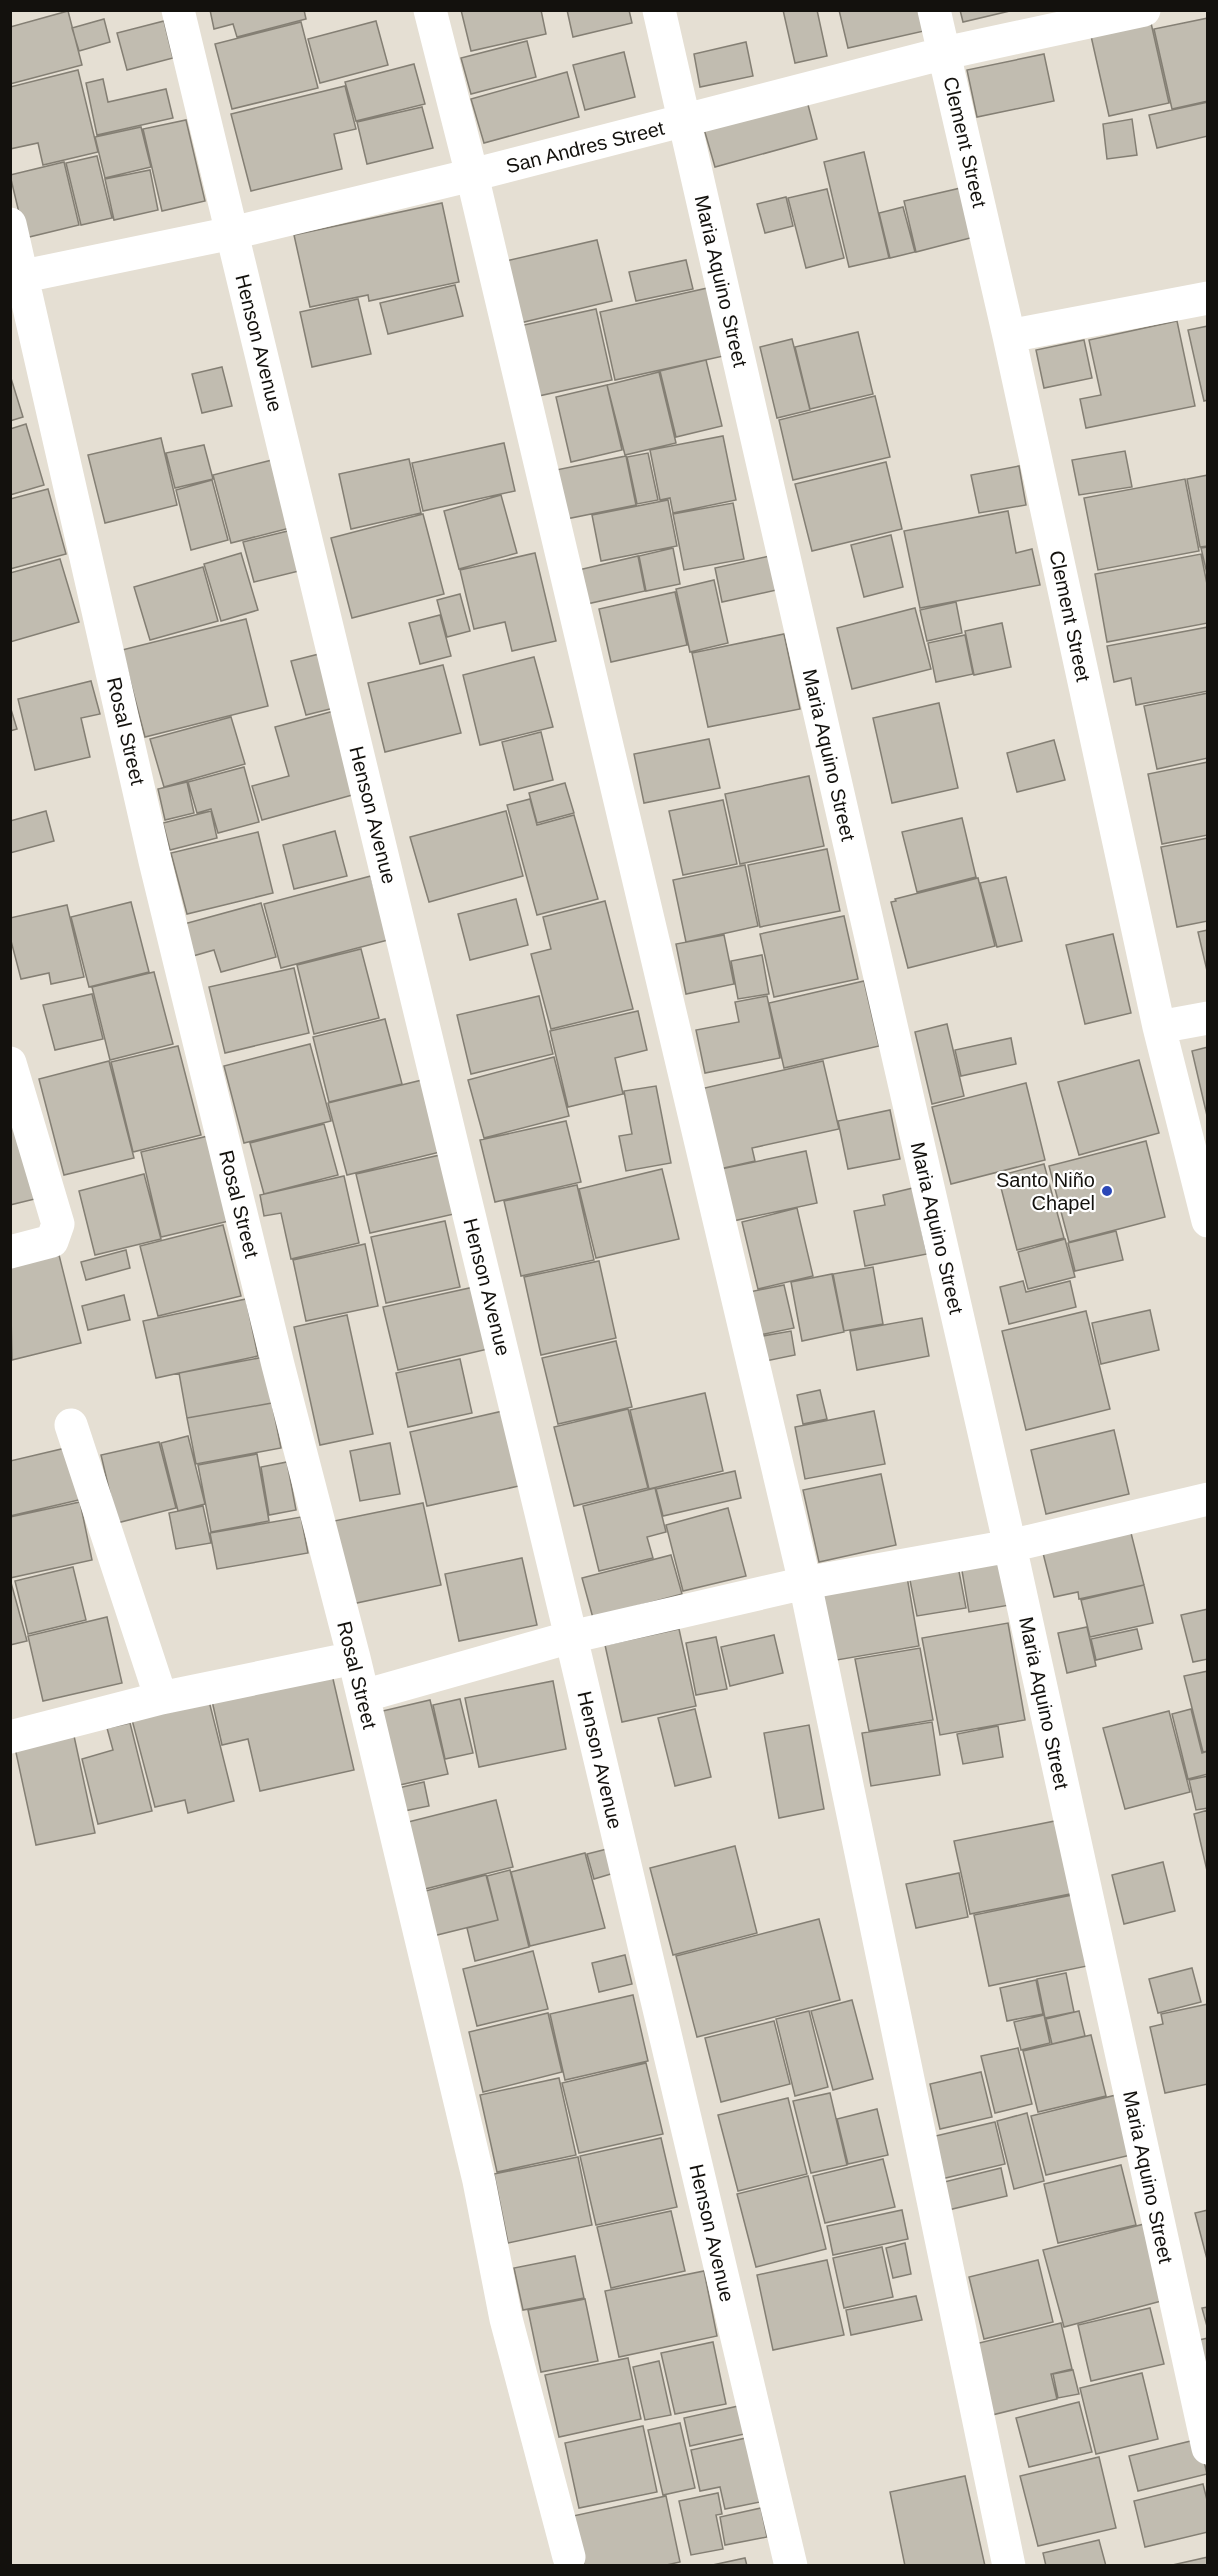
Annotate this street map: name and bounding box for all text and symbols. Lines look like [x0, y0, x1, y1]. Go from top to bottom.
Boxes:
street label: Clement Street [939, 75, 991, 210]
street label: San Andres Street [504, 117, 667, 177]
street label: Maria Aquino Street [691, 193, 752, 369]
street label: Henson Avenue [231, 272, 287, 414]
street label: Clement Street [1045, 548, 1095, 684]
street label: Maria Aquino Street [799, 667, 860, 843]
street label: Rosal Street [103, 675, 149, 788]
street label: Henson Avenue [345, 744, 401, 886]
street label: Maria Aquino Street [907, 1140, 968, 1316]
street label: Rosal Street [215, 1148, 263, 1260]
place label: Santo Niño Chapel [996, 1169, 1095, 1214]
marker: Santo Niño Chapel [1100, 1184, 1114, 1198]
street label: Henson Avenue [459, 1216, 515, 1358]
street label: Maria Aquino Street [1015, 1615, 1073, 1792]
street label: Rosal Street [333, 1619, 381, 1731]
street label: Henson Avenue [573, 1689, 627, 1831]
street label: Maria Aquino Street [1119, 2089, 1177, 2266]
street label: Henson Avenue [685, 2162, 739, 2304]

